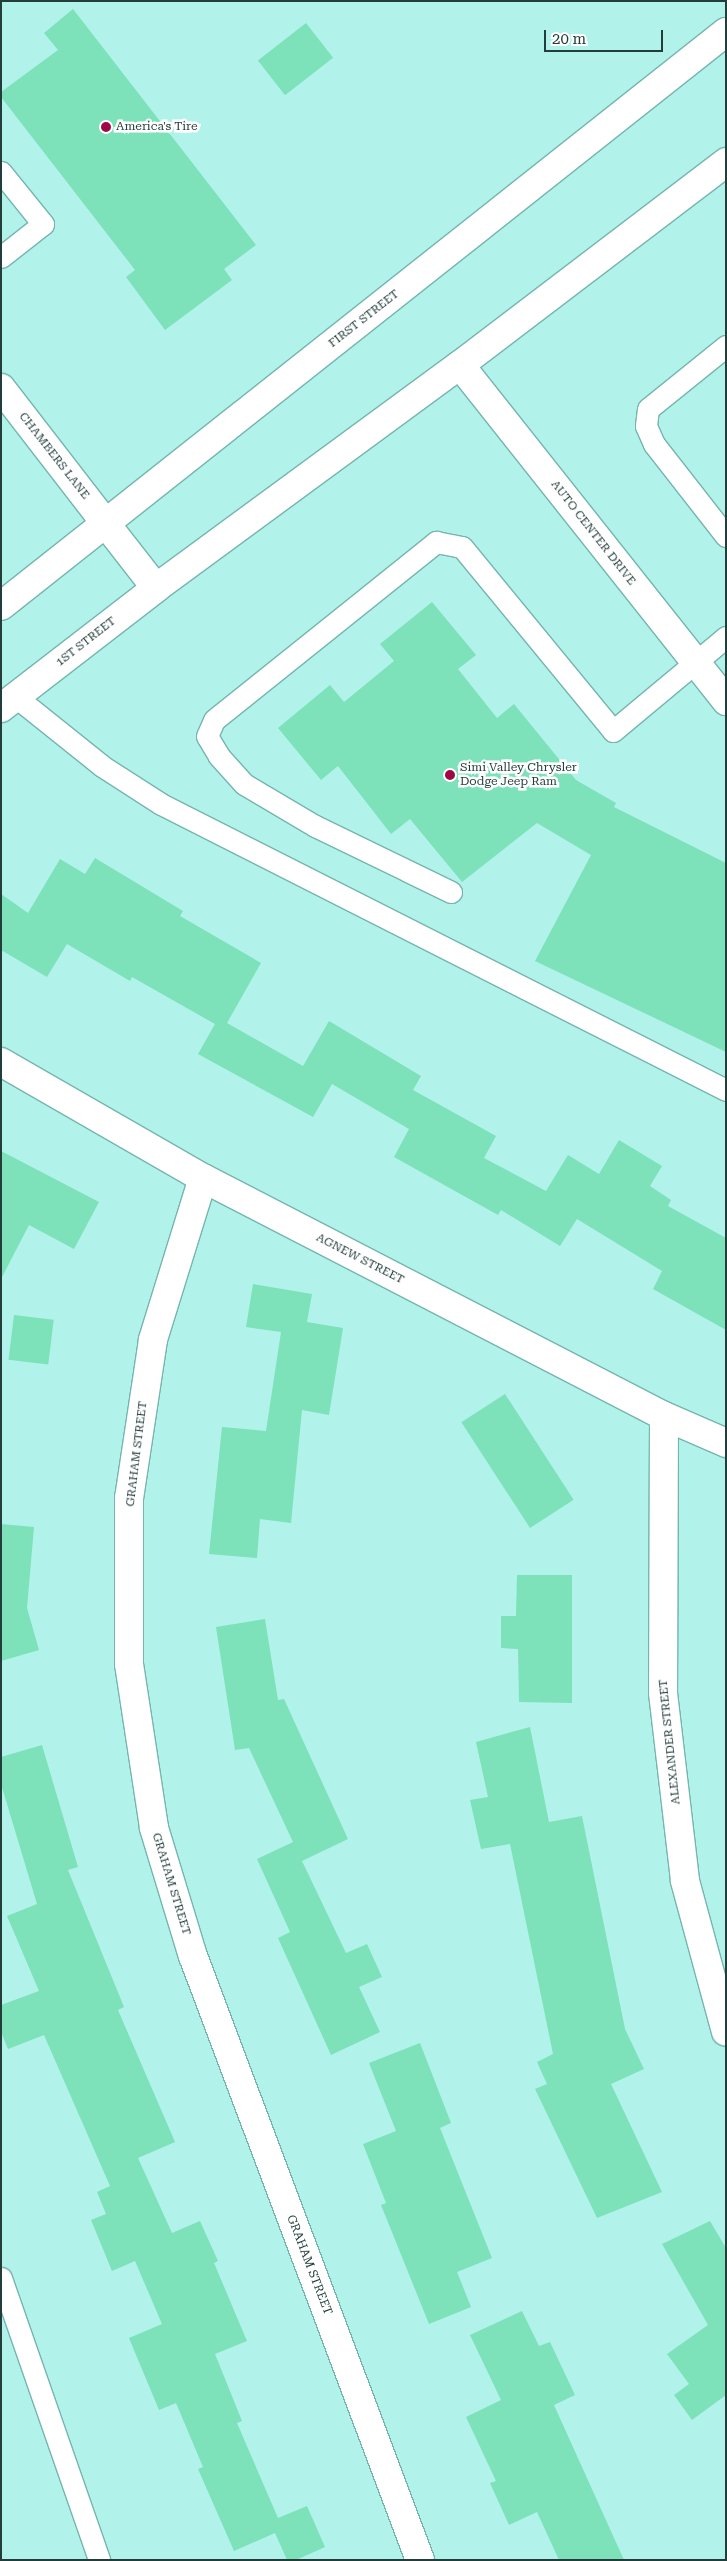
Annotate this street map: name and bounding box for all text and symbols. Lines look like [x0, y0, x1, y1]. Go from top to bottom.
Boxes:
scale bar [547, 20, 666, 52]
text: 20 m [552, 30, 586, 48]
place label: America's Tire [116, 120, 197, 134]
marker: America's Tire [100, 121, 112, 133]
street label: FIRST STREET [326, 287, 402, 351]
street label: CHAMBERS LANE [16, 410, 92, 502]
street label: AUTO CENTER DRIVE [548, 478, 638, 588]
street label: 1ST STREET [53, 614, 119, 670]
place label: Simi Valley Chrysler Dodge Jeep Ram [460, 761, 577, 789]
marker: Simi Valley Chrysler Dodge Jeep Ram [444, 769, 456, 781]
street label: AGNEW STREET [314, 1231, 406, 1287]
street label: GRAHAM STREET [123, 1401, 151, 1507]
street label: ALEXANDER STREET [656, 1679, 684, 1805]
street label: GRAHAM STREET [149, 1831, 193, 1937]
street label: GRAHAM STREET [283, 2213, 335, 2317]

